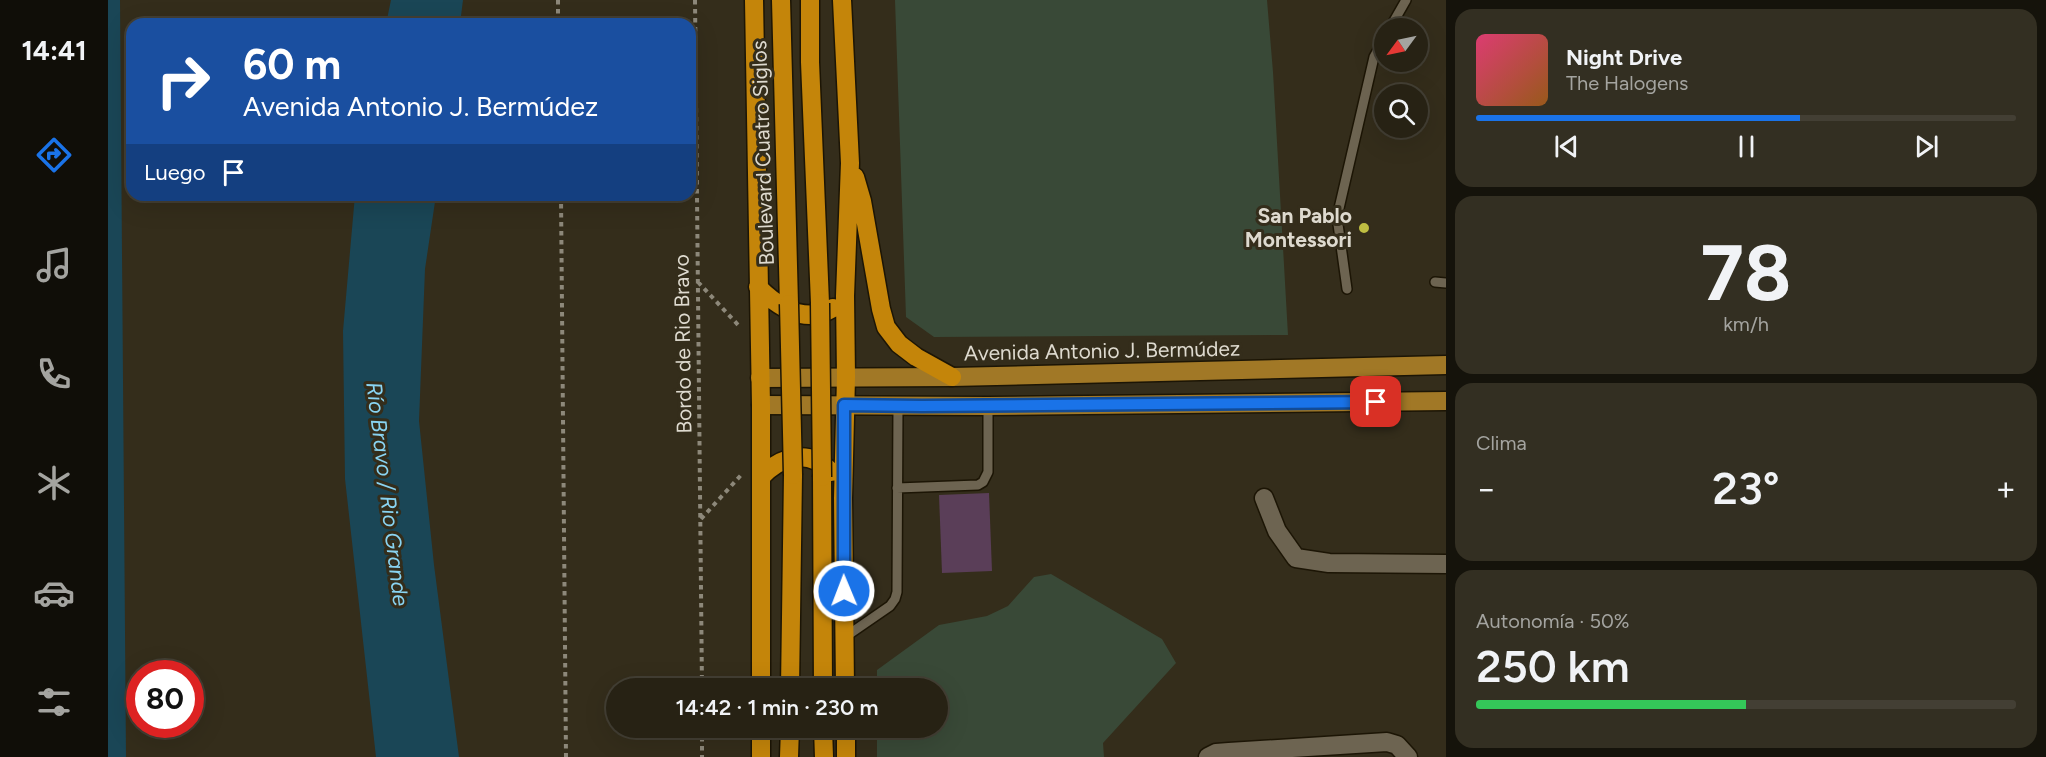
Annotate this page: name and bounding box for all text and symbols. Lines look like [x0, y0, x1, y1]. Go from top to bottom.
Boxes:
north arrow [1374, 18, 1428, 72]
map controls [1374, 18, 1428, 138]
text: 14:41 [21, 34, 87, 67]
text: 60 m [243, 39, 341, 90]
street label: Boulevard Cuatro Siglos [746, 40, 779, 266]
icon: right [144, 42, 222, 120]
text: Night Drive [1566, 44, 1682, 71]
text: The Halogens [1566, 71, 1688, 95]
button: search [1374, 84, 1428, 138]
text: Avenida Antonio J. Bermúdez [243, 90, 598, 123]
icon: previous [1550, 130, 1583, 163]
icon: pause [1730, 130, 1763, 163]
icon: next [1910, 130, 1943, 163]
icon: directions [33, 134, 75, 176]
icon: arrive [217, 156, 250, 189]
text: Luego [144, 159, 205, 186]
place label: San Pablo Montessori [1245, 203, 1352, 252]
marker: San Pablo Montessori [1357, 221, 1371, 235]
text: 78 [1700, 226, 1792, 320]
icon: music [33, 244, 75, 286]
street label: Bordo de Rio Bravo [668, 254, 697, 434]
text: km/h [1723, 312, 1769, 336]
street label: Avenida Antonio J. Bermúdez [964, 336, 1240, 365]
icon: phone [33, 353, 75, 395]
pin [1350, 376, 1401, 427]
water label: Río Bravo / Rio Grande [360, 380, 415, 608]
icon: arrive [1359, 385, 1392, 418]
text: Clima [1476, 431, 1527, 455]
text: 23° [1712, 461, 1780, 515]
icon: climate [33, 462, 75, 504]
text: − [1476, 469, 1497, 508]
text: + [1995, 469, 2016, 508]
position arrow [812, 559, 876, 623]
icon: car [33, 572, 75, 614]
text: Autonomía · 50% [1476, 609, 1629, 633]
text: 250 km [1476, 639, 1630, 693]
speed limit sign: 80 [126, 660, 204, 738]
icon: filters [33, 681, 75, 723]
text: 14:42 · 1 min · 230 m [676, 694, 878, 721]

